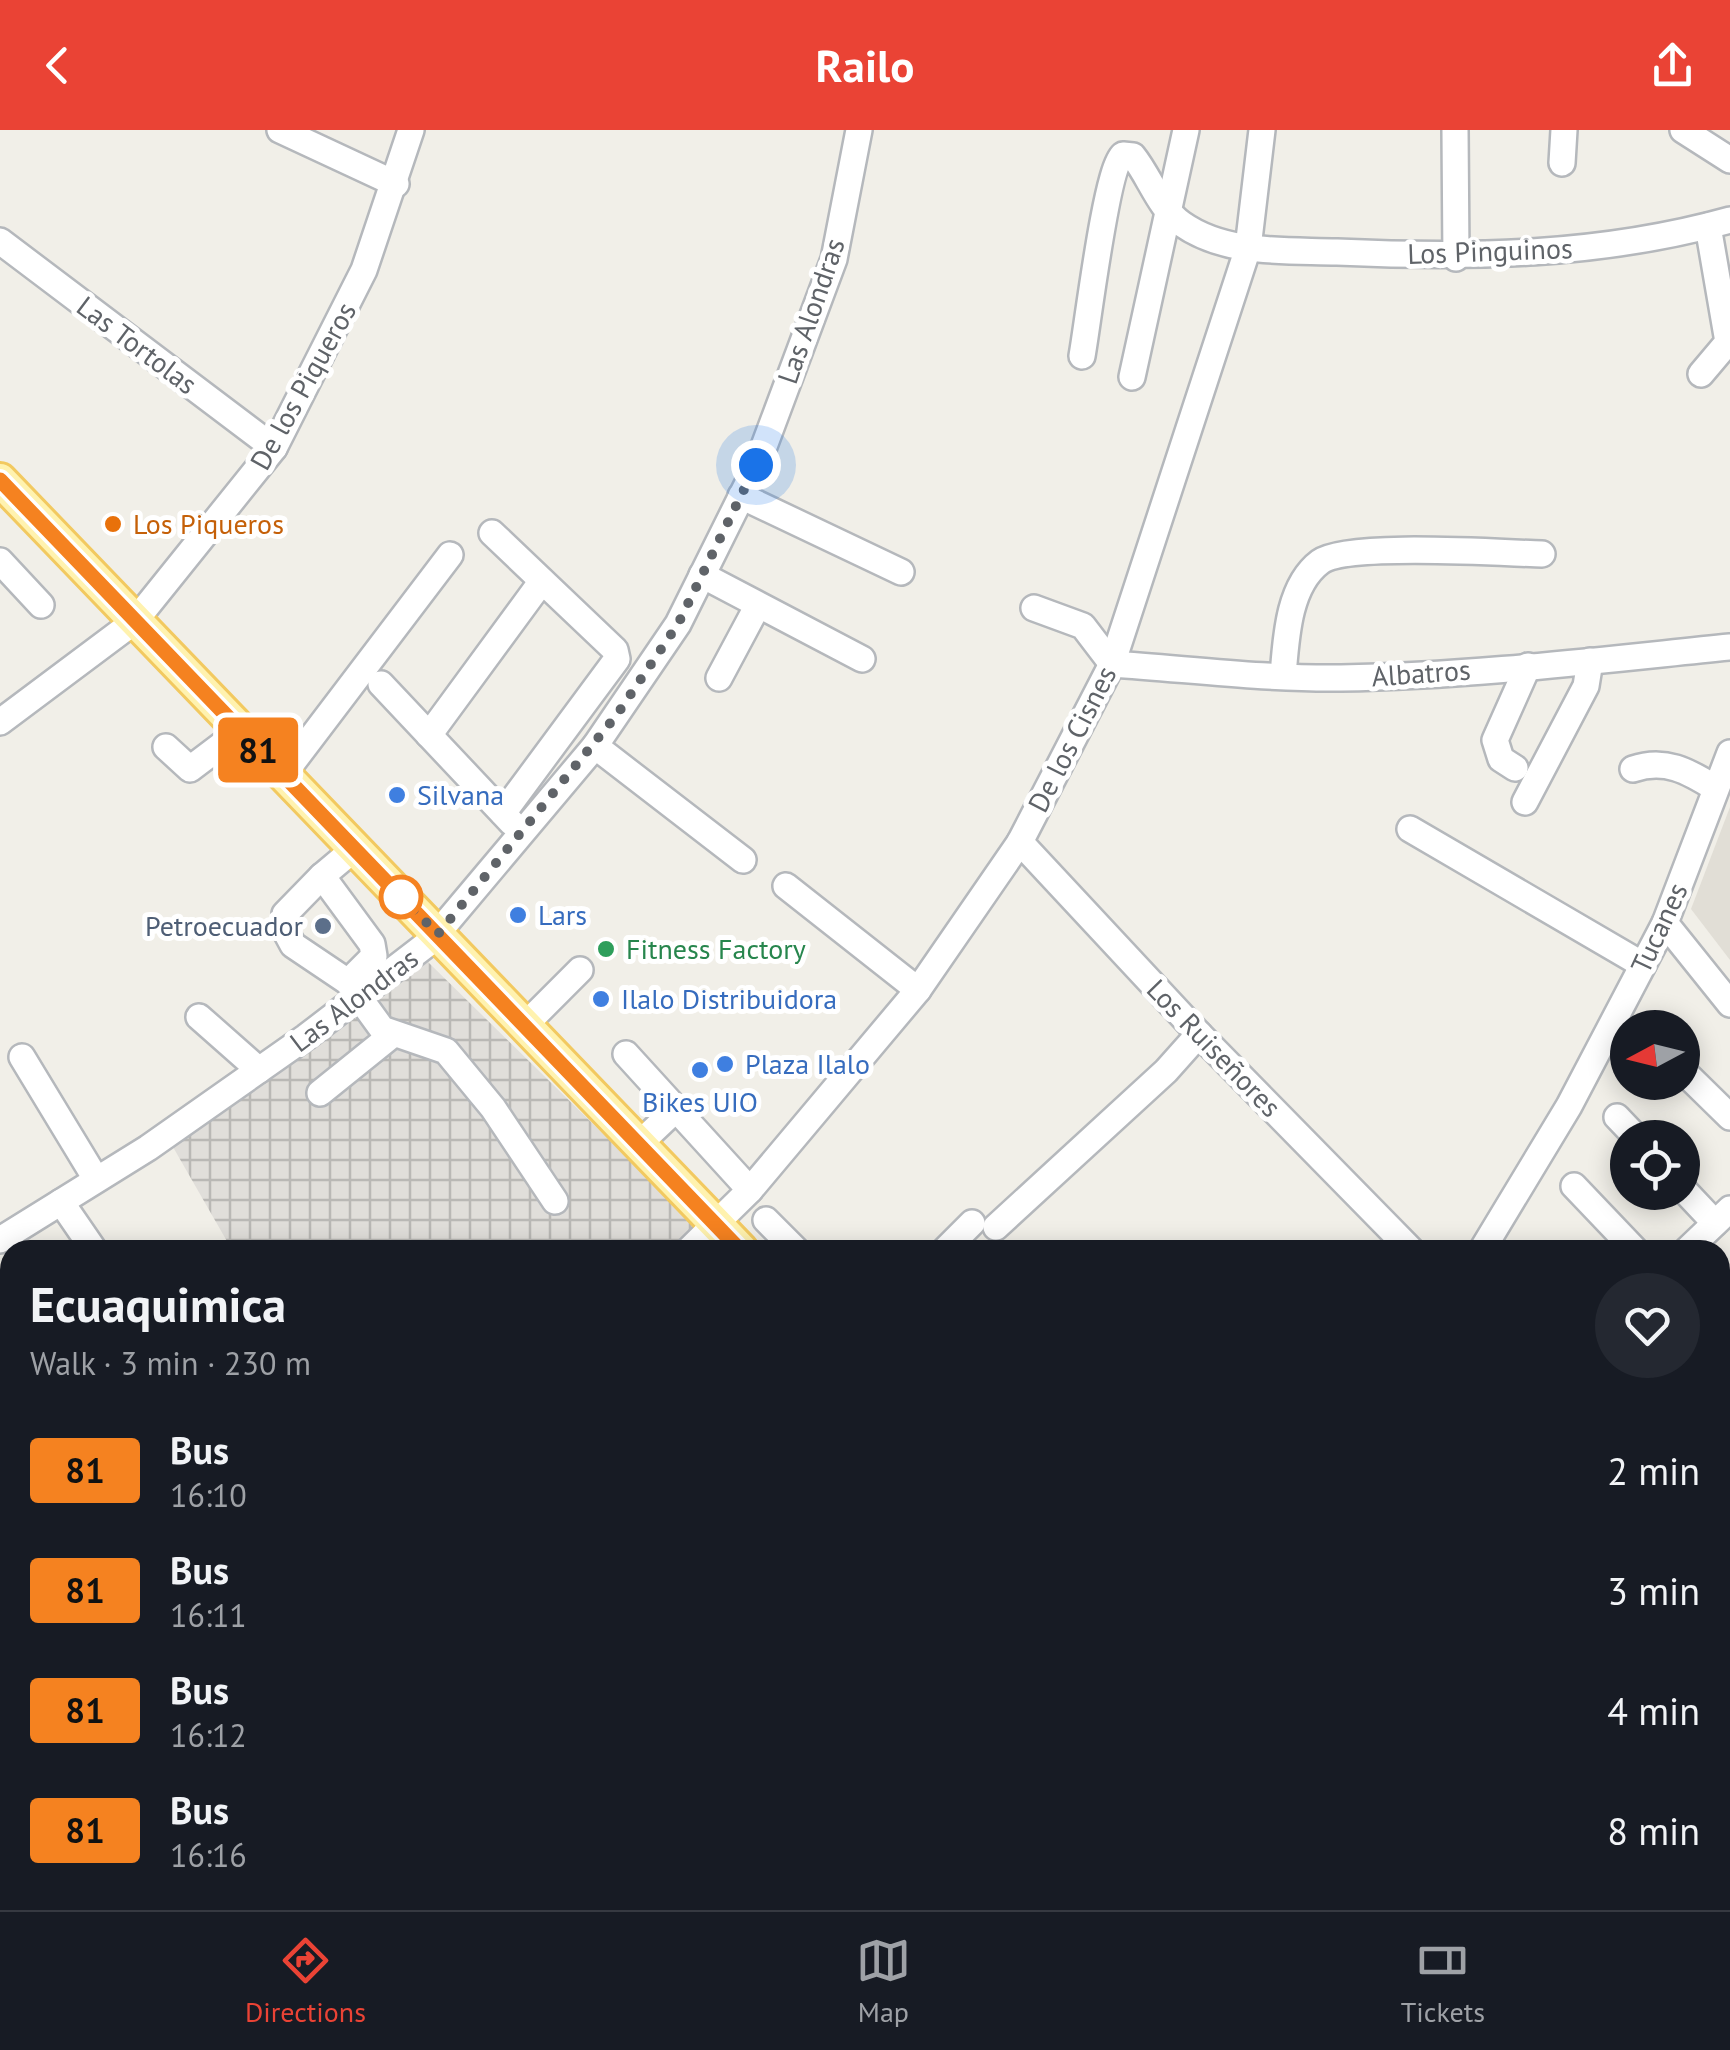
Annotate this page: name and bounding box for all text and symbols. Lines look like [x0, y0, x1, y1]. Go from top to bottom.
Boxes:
text: Railo [816, 36, 914, 94]
icon: back [30, 38, 85, 93]
icon: share [1645, 38, 1700, 93]
street label: Los Pinguinos [1407, 229, 1573, 272]
street label: Las Alondras [768, 233, 853, 388]
street label: Las Tortolas [70, 287, 205, 402]
street label: De los Piqueros [241, 295, 364, 476]
your location [731, 440, 781, 490]
place label: Los Piqueros [133, 505, 284, 542]
marker: Los Piqueros [102, 513, 124, 535]
street label: Albatros [1370, 651, 1472, 694]
street label: De los Cisnes [1019, 660, 1124, 818]
line badge: 81 [213, 718, 303, 782]
text: 81 [238, 727, 278, 773]
place label: Silvana [417, 776, 504, 813]
marker: Silvana [386, 784, 408, 806]
unlabelled marker [380, 876, 422, 918]
street label: Tucanes [1622, 877, 1696, 979]
place label: Lars [538, 896, 587, 933]
marker: Lars [507, 904, 529, 926]
place label: Petroecuador [145, 907, 303, 944]
marker: Petroecuador [312, 915, 334, 937]
place label: Fitness Factory [626, 930, 806, 967]
marker: Fitness Factory [595, 938, 617, 960]
street label: Las Alondras [282, 939, 425, 1060]
street label: Los Ruiseñores [1139, 971, 1289, 1125]
place label: Ilalo Distribuidora [621, 980, 837, 1017]
marker: Ilalo Distribuidora [590, 988, 612, 1010]
north arrow [1610, 1010, 1700, 1100]
map controls [1610, 1010, 1700, 1210]
place label: Plaza Ilalo [745, 1045, 870, 1082]
marker: Plaza Ilalo [714, 1053, 736, 1075]
marker: Bikes UIO [689, 1059, 711, 1081]
place label: Bikes UIO [642, 1083, 758, 1120]
button: locate [1610, 1120, 1700, 1210]
text: Ecuaquimica [30, 1273, 286, 1335]
button: heart [1595, 1273, 1700, 1378]
text: Walk · 3 min · 230 m [30, 1342, 311, 1384]
text: Bus [170, 1425, 229, 1474]
text: 2 min [1607, 1446, 1700, 1495]
text: 81 [65, 1447, 105, 1493]
text: 16:10 [170, 1474, 247, 1516]
text: Bus [170, 1545, 229, 1594]
text: 3 min [1607, 1566, 1700, 1615]
text: 81 [65, 1567, 105, 1613]
text: 16:11 [170, 1594, 247, 1636]
text: Bus [170, 1665, 229, 1714]
text: 4 min [1607, 1686, 1700, 1735]
text: 81 [65, 1687, 105, 1733]
text: 16:12 [170, 1714, 247, 1756]
text: Bus [170, 1785, 229, 1834]
text: 8 min [1607, 1806, 1700, 1855]
text: 81 [65, 1807, 105, 1853]
text: 16:16 [170, 1834, 247, 1876]
tab: Directions [245, 1933, 366, 2030]
tab: Map [856, 1933, 911, 2030]
tab: Tickets [1401, 1933, 1485, 2030]

